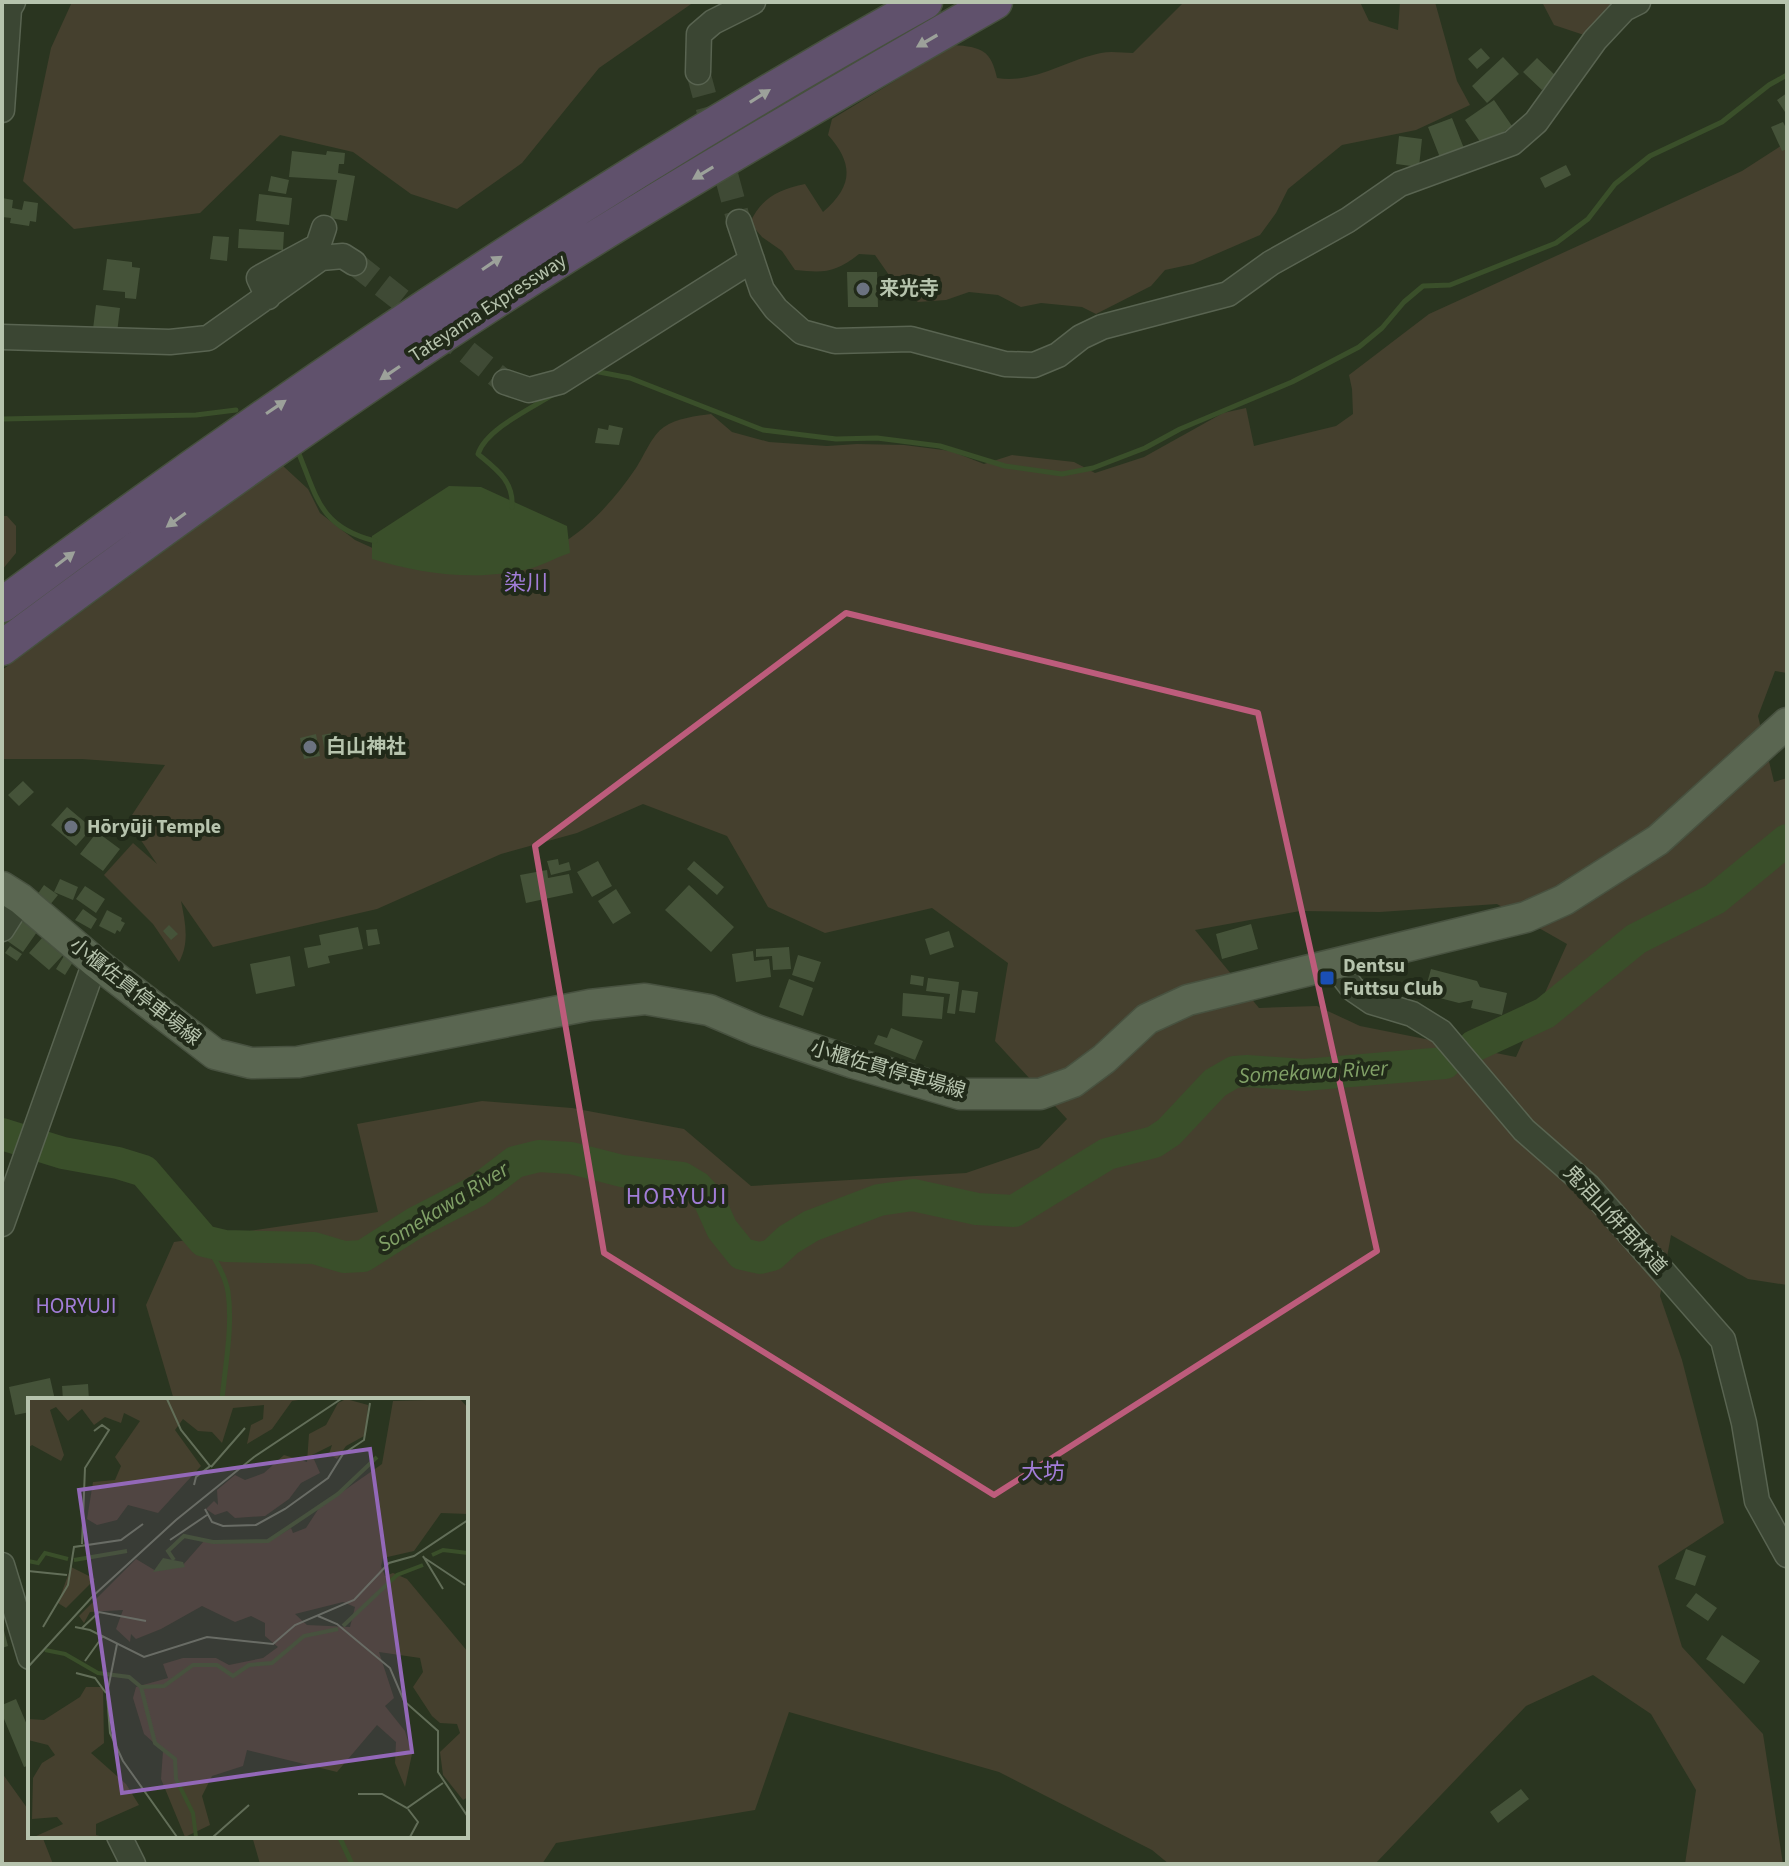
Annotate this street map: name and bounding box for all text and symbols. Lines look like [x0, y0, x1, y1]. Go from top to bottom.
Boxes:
one-way arrow [916, 34, 938, 48]
one-way arrow [749, 89, 771, 103]
one-way arrow [692, 165, 714, 179]
street label: Tateyama Expressway [404, 246, 573, 369]
one-way arrow [482, 256, 503, 271]
place label: 来光寺 [879, 275, 939, 303]
marker: 来光寺 [854, 280, 872, 298]
one-way arrow [379, 365, 401, 380]
one-way arrow [265, 401, 287, 415]
one-way arrow [165, 512, 186, 527]
one-way arrow [54, 551, 75, 567]
district label: 染川 [504, 567, 548, 599]
place label: 白山神社 [326, 733, 406, 761]
marker: 白山神社 [301, 738, 319, 756]
place label: Hōryūji Temple [87, 813, 221, 841]
marker: Hōryūji Temple [62, 818, 80, 836]
street label: 小櫃佐貫停車場線 [63, 932, 207, 1052]
place label: Dentsu Futtsu Club [1343, 952, 1444, 1003]
marker: Dentsu Futtsu Club [1318, 969, 1336, 987]
street label: 小櫃佐貫停車場線 [807, 1034, 969, 1106]
water label: Somekawa River [1238, 1052, 1390, 1092]
water label: Somekawa River [371, 1153, 516, 1260]
street label: 鬼泪山併用林道 [1557, 1159, 1673, 1281]
district label: HORYUJI [626, 1179, 728, 1214]
district label: HORYUJI [35, 1290, 117, 1322]
inset map [28, 1398, 468, 1838]
district label: 大坊 [1021, 1456, 1065, 1488]

